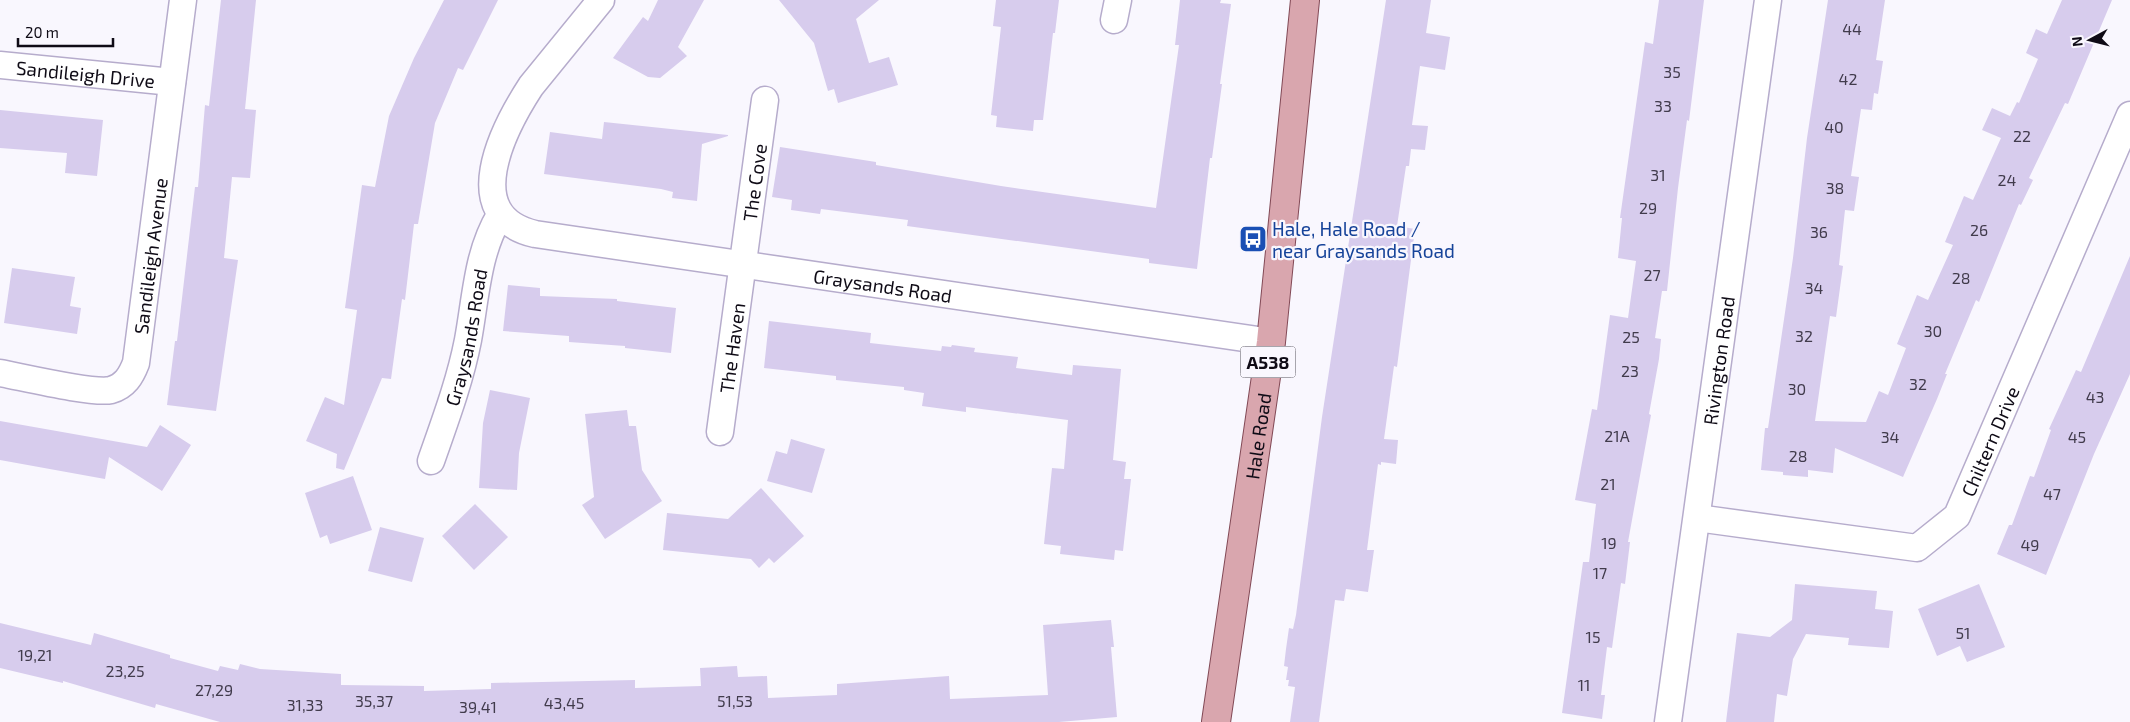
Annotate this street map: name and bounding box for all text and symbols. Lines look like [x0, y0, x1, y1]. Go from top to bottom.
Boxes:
scale bar [18, 15, 112, 47]
north arrow [2065, 15, 2115, 65]
house number: 44 [1842, 19, 1862, 38]
text: 20 m [25, 23, 59, 41]
text: N [2068, 36, 2086, 48]
street label: Sandileigh Drive [15, 55, 156, 92]
house number: 35 [1663, 62, 1681, 81]
house number: 42 [1839, 69, 1857, 88]
house number: 33 [1654, 96, 1672, 115]
house number: 40 [1824, 117, 1844, 136]
house number: 22 [2013, 126, 2031, 145]
street label: The Cove [737, 142, 770, 223]
house number: 31 [1650, 165, 1666, 184]
house number: 24 [1998, 170, 2017, 189]
street label: Sandileigh Avenue [128, 176, 171, 335]
house number: 38 [1826, 178, 1844, 197]
house number: 29 [1639, 198, 1657, 217]
place label: Hale, Hale Road / near Graysands Road [1272, 217, 1455, 262]
house number: 26 [1970, 220, 1988, 239]
house number: 36 [1810, 222, 1828, 241]
bus stop icon: Hale, Hale Road / near Graysands Road [1238, 224, 1268, 254]
street label: Graysands Road [812, 264, 954, 307]
house number: 27 [1643, 265, 1661, 284]
street label: Graysands Road [439, 266, 491, 409]
house number: 28 [1952, 268, 1970, 287]
house number: 34 [1805, 278, 1824, 297]
street label: Rivington Road [1698, 294, 1738, 426]
street label: The Haven [714, 301, 749, 394]
house number: 30 [1924, 321, 1942, 340]
house number: 32 [1795, 326, 1813, 345]
house number: 25 [1622, 327, 1640, 346]
road number: A538 [1240, 347, 1296, 378]
house number: 23 [1621, 361, 1639, 380]
house number: 32 [1909, 374, 1927, 393]
house number: 30 [1788, 379, 1806, 398]
street label: Chiltern Drive [1956, 382, 2023, 500]
house number: 43 [2086, 387, 2104, 406]
street label: Hale Road [1240, 391, 1275, 481]
house number: 21A [1604, 426, 1630, 445]
house number: 34 [1881, 427, 1900, 446]
house number: 45 [2068, 427, 2086, 446]
house number: 28 [1789, 446, 1807, 465]
house number: 21 [1600, 474, 1616, 493]
house number: 47 [2043, 484, 2061, 503]
house number: 19 [1601, 533, 1617, 552]
house number: 49 [2021, 535, 2040, 554]
house number: 17 [1593, 563, 1607, 582]
house number: 51 [1956, 623, 1970, 642]
house number: 15 [1586, 627, 1600, 646]
house number: 19,21 [18, 645, 52, 664]
house number: 23,25 [105, 661, 145, 680]
house number: 11 [1578, 675, 1590, 694]
house number: 27,29 [195, 680, 233, 699]
house number: 35,37 [355, 691, 393, 710]
house number: 51,53 [717, 691, 753, 710]
house number: 43,45 [544, 693, 584, 712]
house number: 31,33 [287, 695, 323, 714]
house number: 39,41 [459, 697, 497, 716]

